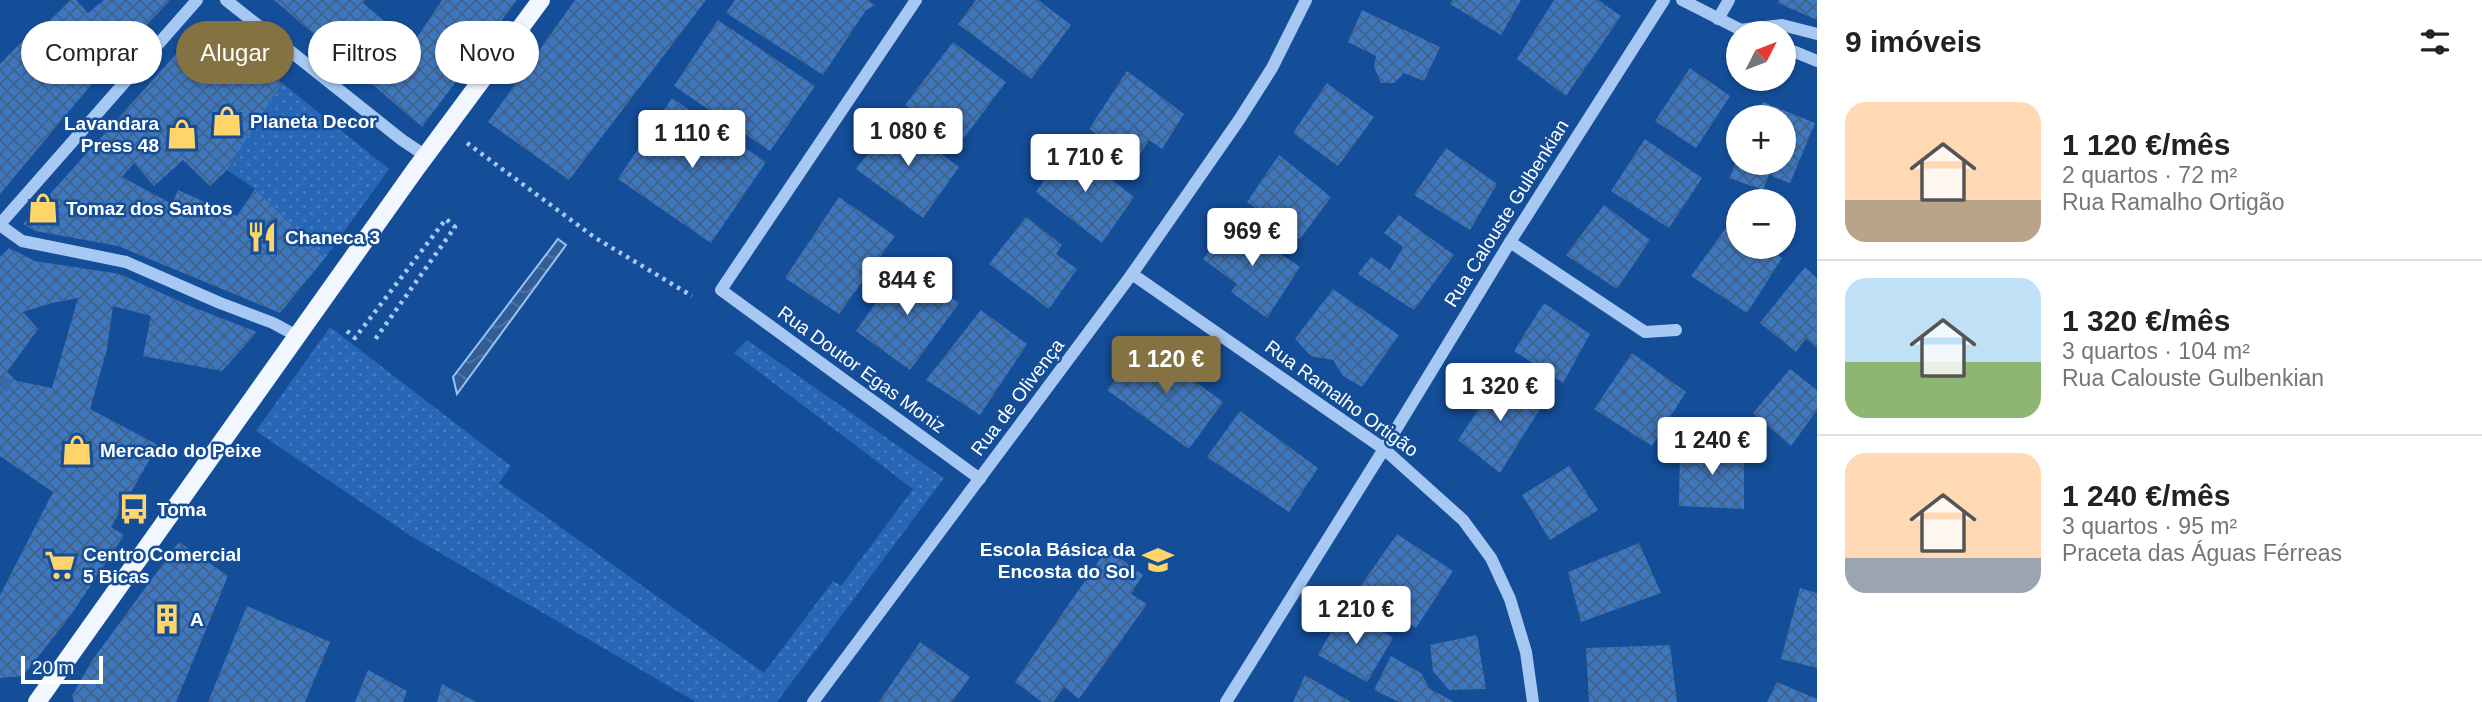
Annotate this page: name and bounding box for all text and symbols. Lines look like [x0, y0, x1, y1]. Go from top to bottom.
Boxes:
chip: Comprar [21, 21, 162, 84]
chip: Alugar [176, 21, 294, 84]
chip: Filtros [308, 21, 421, 84]
chip: Novo [435, 21, 539, 84]
north arrow [1726, 21, 1796, 91]
map controls [1726, 21, 1796, 259]
icon: filters [2416, 23, 2454, 61]
text: 9 imóveis [1845, 25, 1982, 58]
shop icon: Planeta Decor [210, 104, 244, 138]
button: + [1726, 105, 1796, 175]
pin: 1 080 € [843, 108, 973, 168]
pin: 1 110 € [627, 110, 757, 170]
place label: Planeta Decor [250, 111, 377, 132]
place label: Lavandara Press 48 [64, 113, 159, 156]
street label: Rua Calouste Gulbenkian [1440, 116, 1573, 311]
shop icon: Lavandara Press 48 [165, 117, 199, 151]
text: 1 080 € [870, 118, 946, 144]
text: 1 110 € [654, 120, 730, 146]
text: 1 120 €/mês [2062, 128, 2230, 161]
icon: home [1901, 130, 1985, 214]
pin: 1 710 € [1020, 134, 1150, 194]
text: 1 710 € [1047, 144, 1123, 170]
text: 2 quartos · 72 m² [2062, 162, 2237, 188]
button: − [1726, 189, 1796, 259]
text: Rua Ramalho Ortigão [2062, 189, 2284, 215]
shop icon: Tomaz dos Santos [26, 191, 60, 225]
place label: Tomaz dos Santos [66, 198, 232, 219]
pin: 969 € [1203, 208, 1301, 268]
text: 969 € [1223, 218, 1281, 244]
restaurant icon: Chaneca 3 [245, 220, 279, 254]
place label: Chaneca 3 [285, 227, 380, 248]
pin: 844 € [858, 258, 956, 317]
text: 844 € [878, 267, 936, 293]
street label: Rua Doutor Egas Moniz [774, 302, 949, 437]
text: 1 320 €/mês [2062, 304, 2230, 337]
icon: home [1901, 306, 1985, 390]
street label: Rua de Olivença [967, 335, 1068, 460]
pin: 1 120 € [1101, 336, 1231, 396]
street label: Rua Ramalho Ortigão [1261, 336, 1422, 461]
text: 3 quartos · 104 m² [2062, 338, 2250, 364]
text: 1 120 € [1128, 346, 1204, 372]
pin: 1 320 € [1435, 364, 1565, 423]
text: Rua Calouste Gulbenkian [2062, 365, 2324, 391]
text: 1 320 € [1462, 373, 1538, 399]
pin: 1 240 € [1647, 418, 1777, 477]
text: 1 240 € [1674, 427, 1750, 453]
shop icon: Mercado do Peixe [60, 433, 94, 467]
place label: Mercado do Peixe [100, 440, 262, 461]
text: 1 240 €/mês [2062, 479, 2230, 512]
icon: home [1901, 481, 1985, 565]
bus stop icon: Toma [117, 492, 151, 526]
place label: Toma [157, 499, 207, 520]
text: 3 quartos · 95 m² [2062, 513, 2237, 539]
place label: Escola Básica da Encosta do Sol [980, 539, 1135, 582]
text: Praceta das Águas Férreas [2062, 540, 2342, 566]
school or university icon: Escola Básica da Encosta do Sol [1141, 543, 1175, 577]
place label: Centro Comercial 5 Bicas [83, 544, 241, 587]
supermarket icon: Centro Comercial 5 Bicas [43, 548, 77, 582]
pin: 1 210 € [1291, 586, 1421, 646]
text: 1 210 € [1318, 596, 1394, 622]
building icon: A [150, 602, 184, 636]
place label: A [190, 609, 204, 630]
scale bar [21, 653, 103, 685]
text: 20 m [32, 657, 74, 678]

